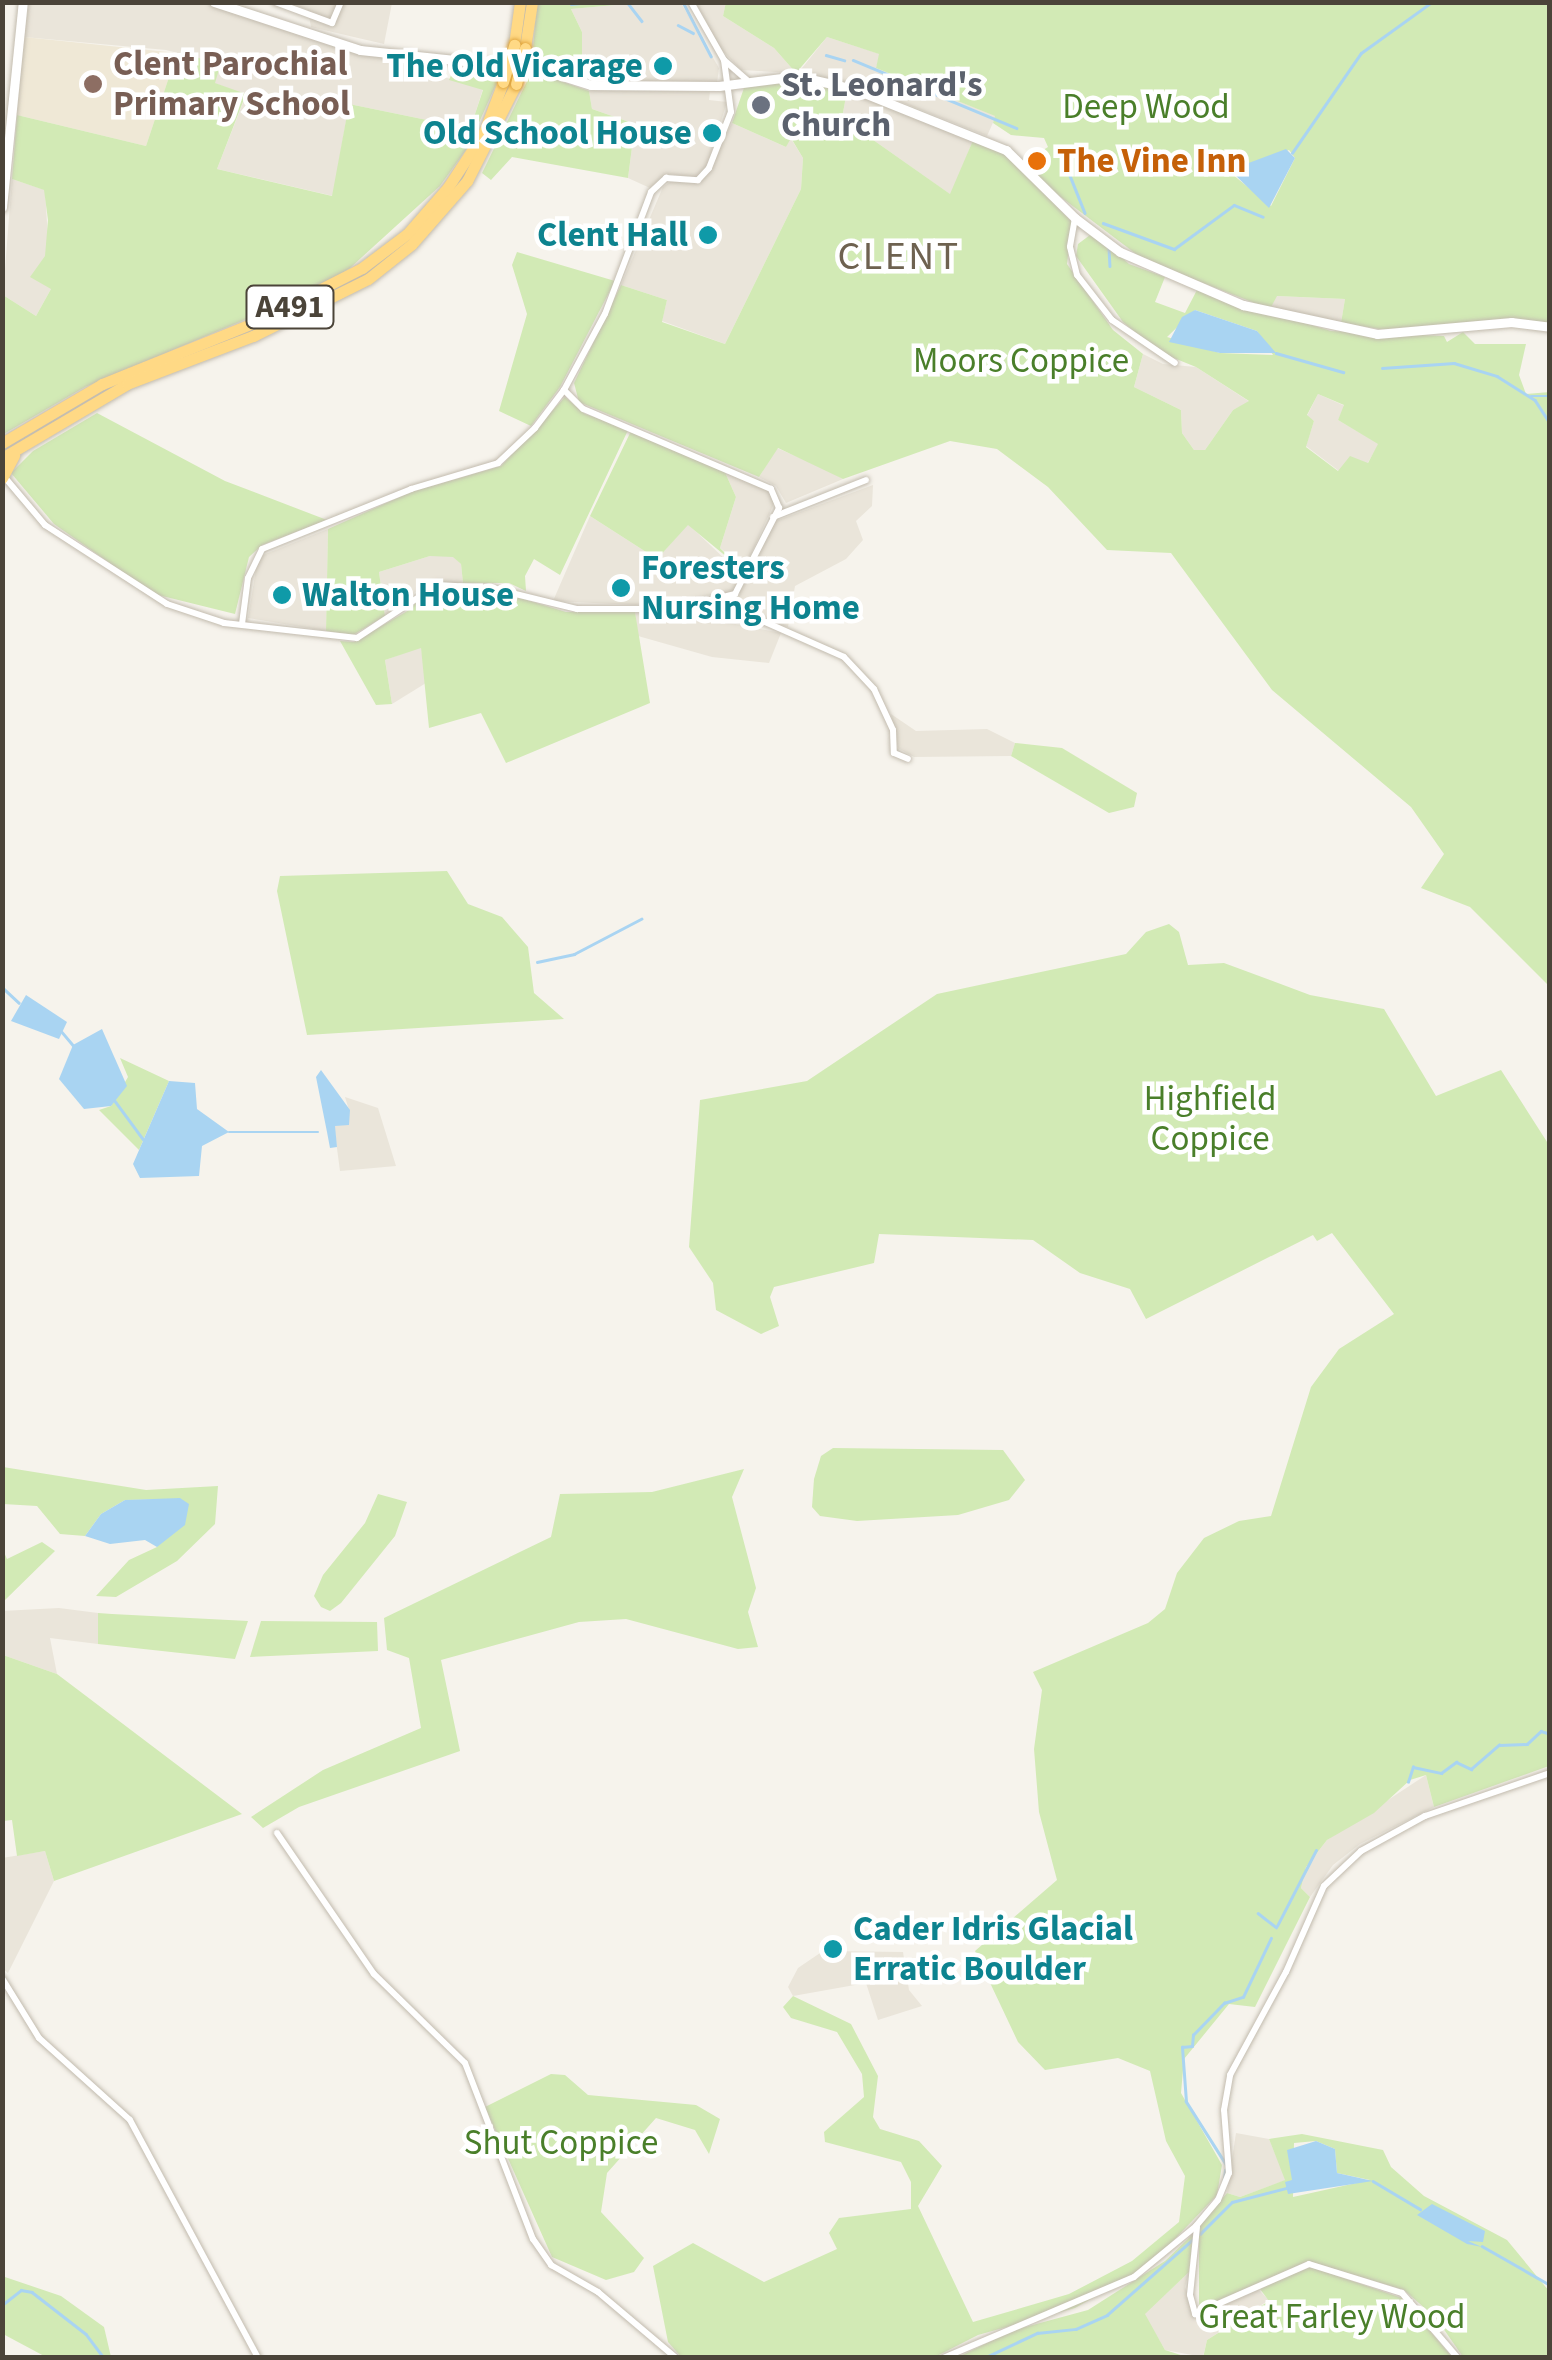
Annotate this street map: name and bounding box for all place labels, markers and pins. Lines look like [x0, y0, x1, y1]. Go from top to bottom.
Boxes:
place label: Clent Parochial Primary School [113, 43, 350, 125]
place label: The Old Vicarage [386, 45, 643, 87]
marker: The Old Vicarage [652, 55, 674, 77]
place label: St. Leonard's Church [781, 64, 983, 146]
marker: Clent Parochial Primary School [82, 73, 104, 95]
marker: St. Leonard's Church [750, 94, 772, 116]
place label: Old School House [423, 112, 692, 154]
marker: Old School House [701, 122, 723, 144]
place label: The Vine Inn [1057, 140, 1246, 182]
marker: The Vine Inn [1026, 150, 1048, 172]
place label: Clent Hall [537, 214, 688, 256]
marker: Clent Hall [697, 224, 719, 246]
place label: Foresters Nursing Home [641, 547, 860, 629]
place label: Walton House [302, 574, 514, 616]
marker: Foresters Nursing Home [610, 577, 632, 599]
marker: Walton House [271, 584, 293, 606]
place label: Cader Idris Glacial Erratic Boulder [853, 1908, 1133, 1990]
marker: Cader Idris Glacial Erratic Boulder [822, 1938, 844, 1960]

